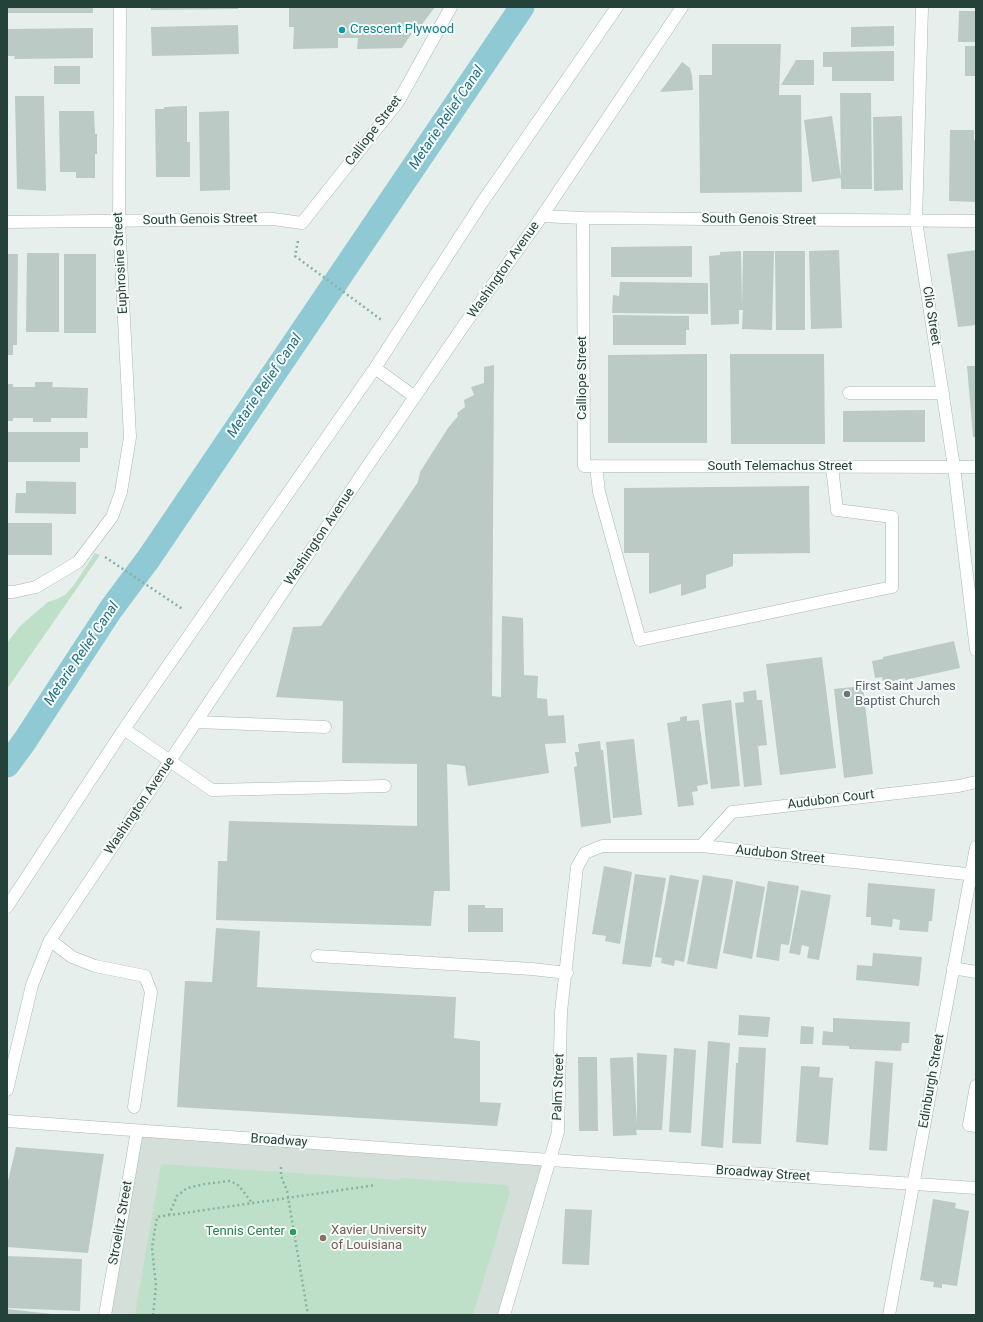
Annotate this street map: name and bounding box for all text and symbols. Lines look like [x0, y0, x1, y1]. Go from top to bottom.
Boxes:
place label: Crescent Plywood [350, 22, 454, 38]
marker: Crescent Plywood [337, 25, 347, 35]
water label: Metarie Relief Canal [406, 63, 488, 173]
street label: Calliope Street [342, 93, 406, 169]
street label: South Genois Street [143, 211, 257, 229]
street label: South Genois Street [702, 211, 816, 229]
street label: Euphrosine Street [111, 212, 131, 314]
street label: Washington Avenue [465, 219, 543, 321]
street label: Clio Street [919, 285, 943, 347]
water label: Metarie Relief Canal [224, 331, 306, 441]
street label: Calliope Street [575, 336, 591, 420]
street label: South Telemachus Street [708, 459, 852, 475]
street label: Washington Avenue [282, 485, 358, 589]
water label: Metarie Relief Canal [41, 599, 123, 709]
place label: First Saint James Baptist Church [855, 679, 956, 710]
marker: First Saint James Baptist Church [842, 689, 852, 699]
street label: Washington Avenue [102, 754, 178, 858]
street label: Audubon Court [787, 787, 875, 813]
street label: Audubon Street [735, 843, 825, 867]
street label: Edinburgh Street [916, 1033, 948, 1129]
street label: Palm Street [550, 1053, 568, 1121]
street label: Broadway [250, 1131, 308, 1151]
street label: Broadway Street [715, 1163, 811, 1185]
street label: Stroelitz Street [106, 1180, 136, 1266]
place label: Xavier University of Louisiana [331, 1223, 427, 1254]
place label: Tennis Center [205, 1224, 285, 1240]
marker: Tennis Center [288, 1227, 298, 1237]
marker: Xavier University of Louisiana [318, 1233, 328, 1243]

